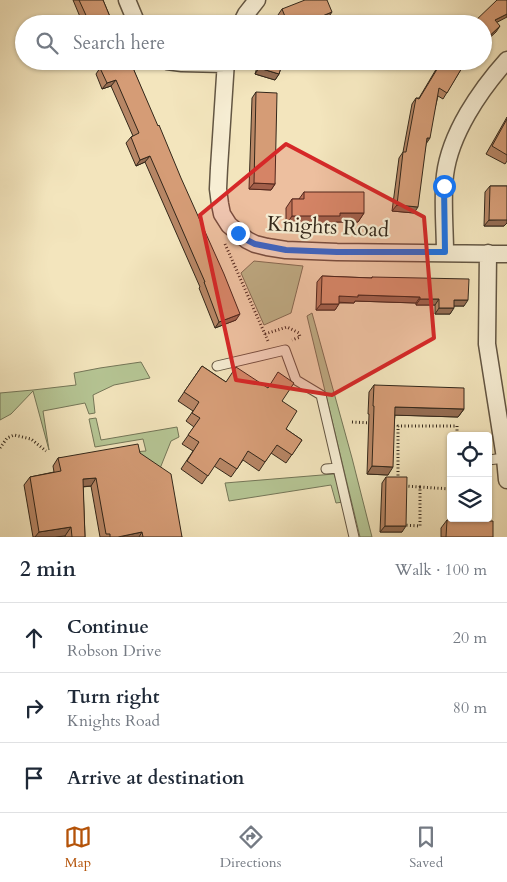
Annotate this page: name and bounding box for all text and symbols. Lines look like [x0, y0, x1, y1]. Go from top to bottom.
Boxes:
search box [15, 15, 492, 70]
icon: search [33, 29, 61, 57]
text: Search here [73, 30, 165, 56]
route start [433, 175, 456, 198]
street label: Knights Road [266, 209, 390, 245]
route end [227, 222, 250, 245]
map controls [447, 432, 492, 522]
button: locate [447, 432, 492, 477]
button: layers [447, 477, 492, 522]
text: 2 min [20, 555, 76, 584]
text: Walk · 100 m [395, 559, 487, 581]
text: Continue [67, 614, 149, 640]
icon: ahead [20, 624, 48, 652]
text: 20 m [453, 627, 487, 649]
text: Robson Drive [67, 640, 161, 662]
text: Turn right [67, 684, 159, 710]
icon: right [20, 694, 48, 722]
text: 80 m [453, 697, 487, 719]
text: Knights Road [67, 710, 160, 732]
icon: arrive [20, 764, 48, 792]
text: Arrive at destination [67, 765, 244, 791]
tab: Map [64, 823, 92, 872]
tab: Directions [220, 823, 281, 872]
tab: Saved [409, 823, 443, 872]

